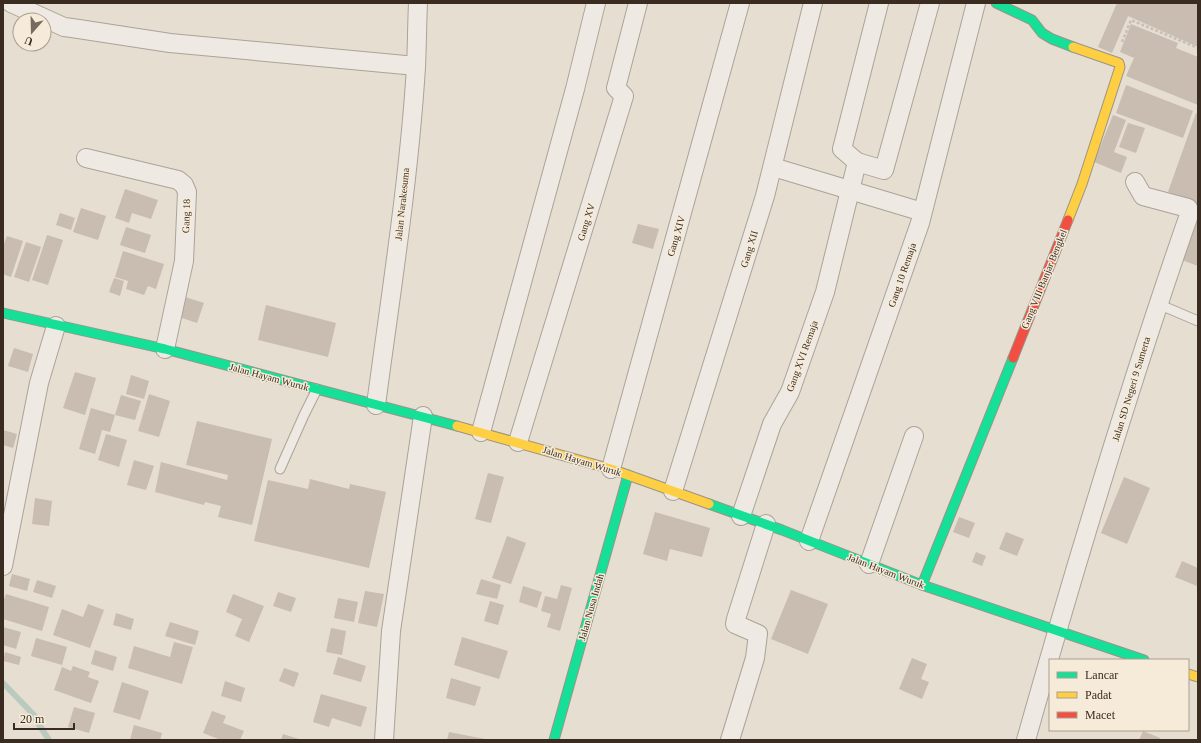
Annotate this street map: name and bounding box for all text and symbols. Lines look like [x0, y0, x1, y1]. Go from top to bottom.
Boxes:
north arrow [12, 12, 52, 52]
text: U [23, 34, 34, 48]
street label: Jalan Narakesuma [393, 167, 411, 241]
street label: Gang 18 [180, 199, 192, 233]
street label: Gang XV [575, 201, 597, 242]
street label: Gang XIV [665, 214, 687, 258]
street label: Gang VIII Banjar Bengkel [1019, 228, 1069, 330]
street label: Gang XII [738, 229, 760, 269]
street label: Gang 10 Remaja [886, 241, 918, 309]
street label: Gang XVI Remaja [784, 318, 820, 393]
street label: Jalan SD Negeri 9 Sumerta [1110, 335, 1152, 443]
street label: Jalan Hayam Wuruk [228, 361, 310, 393]
street label: Jalan Hayam Wuruk [541, 444, 623, 478]
street label: Jalan Hayam Wuruk [846, 551, 926, 591]
street label: Jalan Nusa Indah [576, 572, 606, 642]
legend [1049, 659, 1189, 731]
text: Lancar [1085, 668, 1118, 682]
text: Padat [1085, 688, 1112, 702]
scale bar [14, 705, 74, 731]
text: Macet [1085, 708, 1116, 722]
text: 20 m [20, 712, 45, 726]

